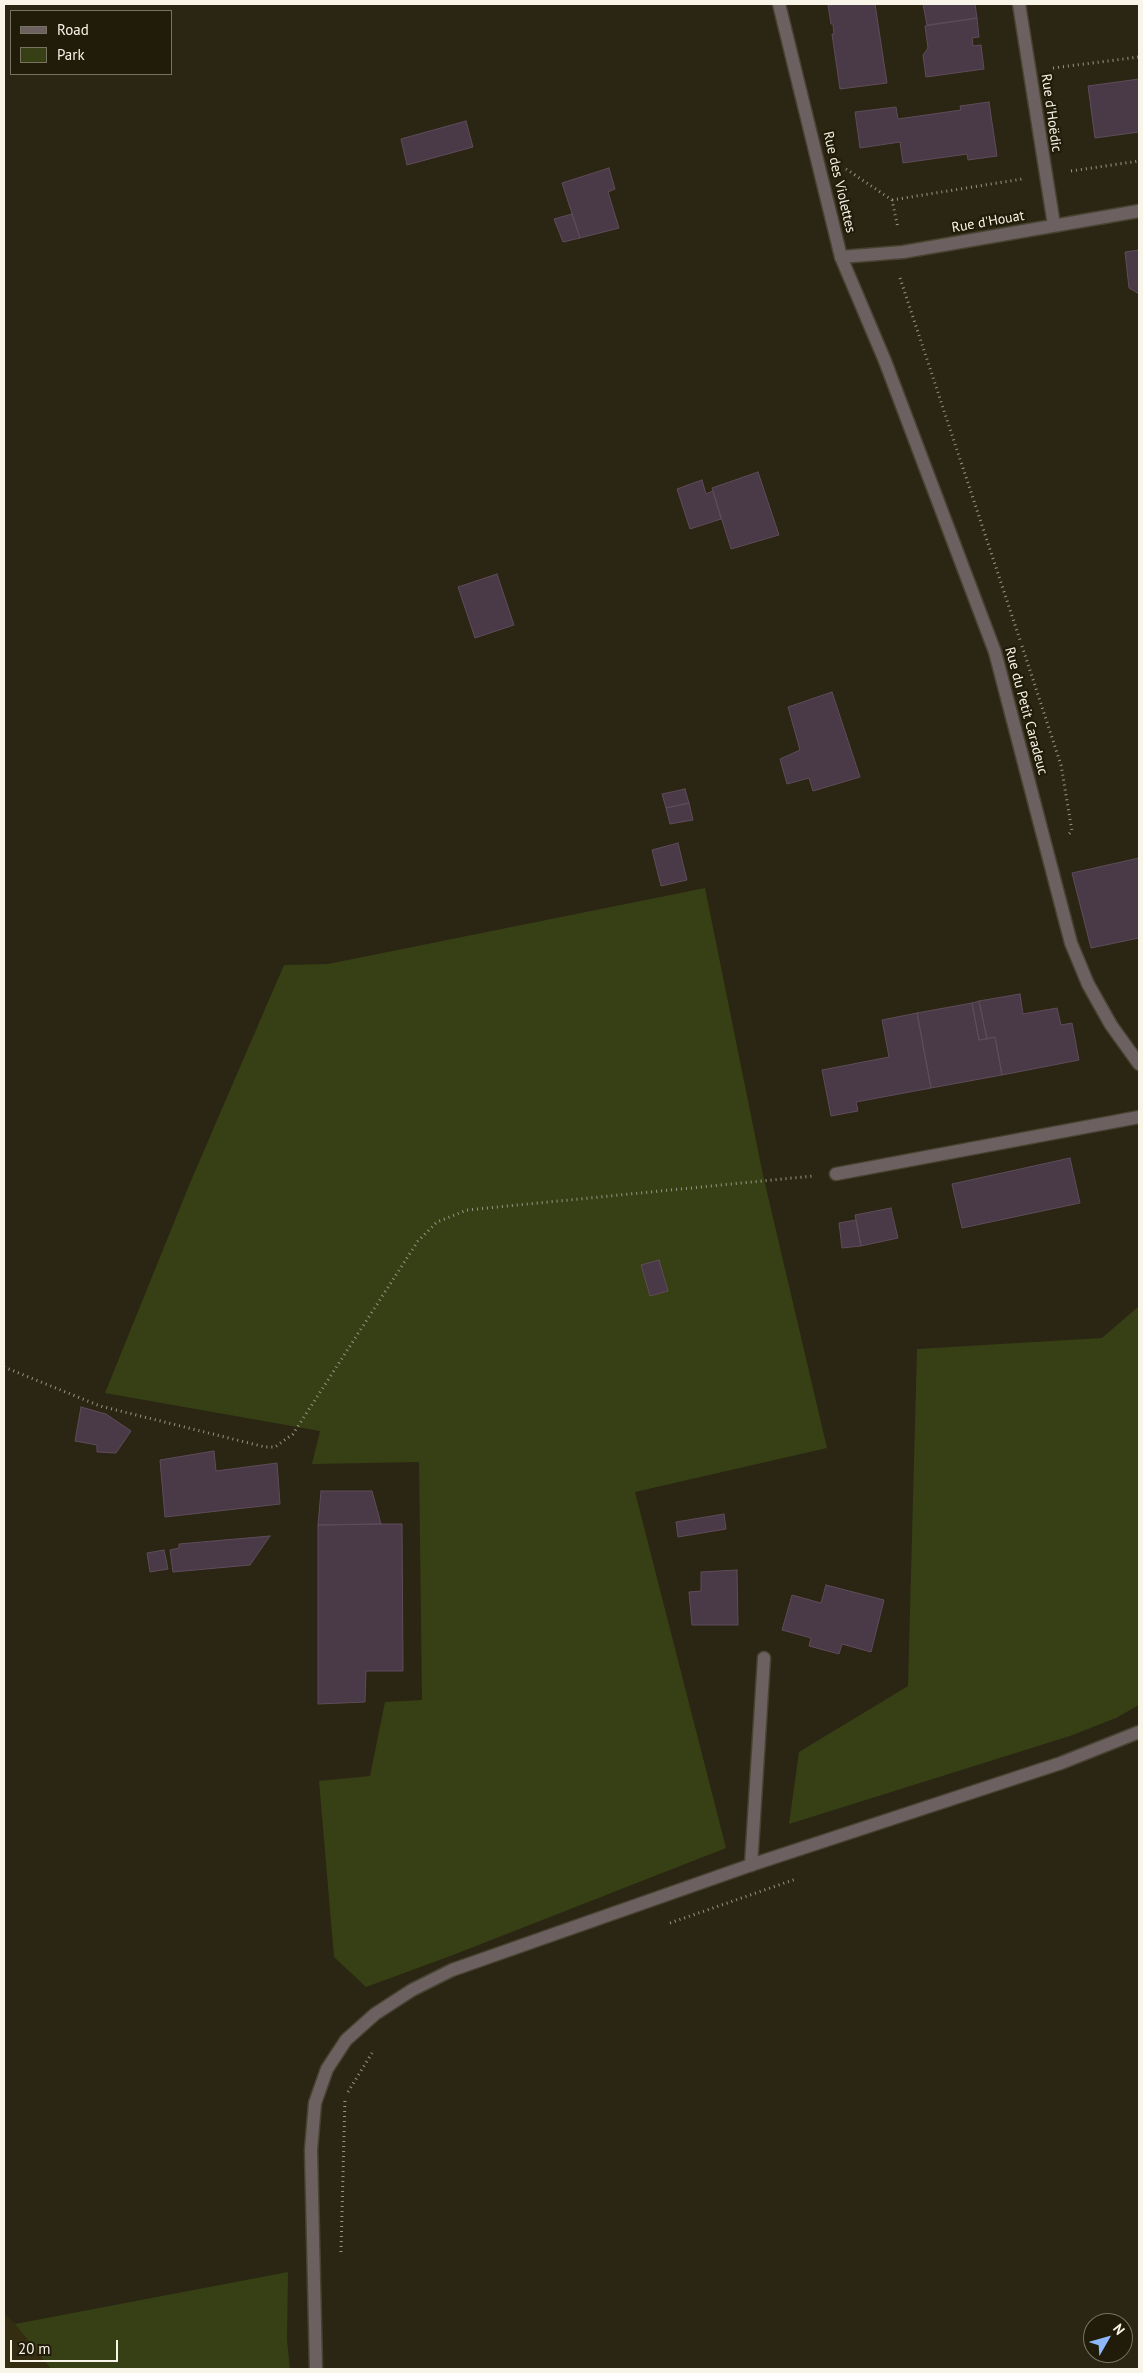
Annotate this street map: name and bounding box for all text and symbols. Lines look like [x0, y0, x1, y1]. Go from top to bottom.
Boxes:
legend [10, 10, 172, 75]
text: Road [57, 20, 89, 39]
text: Park [57, 45, 85, 64]
street label: Rue d'Hoëdic [1037, 73, 1065, 153]
street label: Rue des Violettes [819, 130, 859, 234]
street label: Rue d'Houat [950, 207, 1026, 237]
street label: Rue du Petit Caradeuc [1001, 645, 1051, 777]
north arrow [1083, 2313, 1133, 2363]
text: N [1109, 2320, 1129, 2339]
scale bar [12, 2330, 120, 2362]
text: 20 m [18, 2339, 51, 2358]

